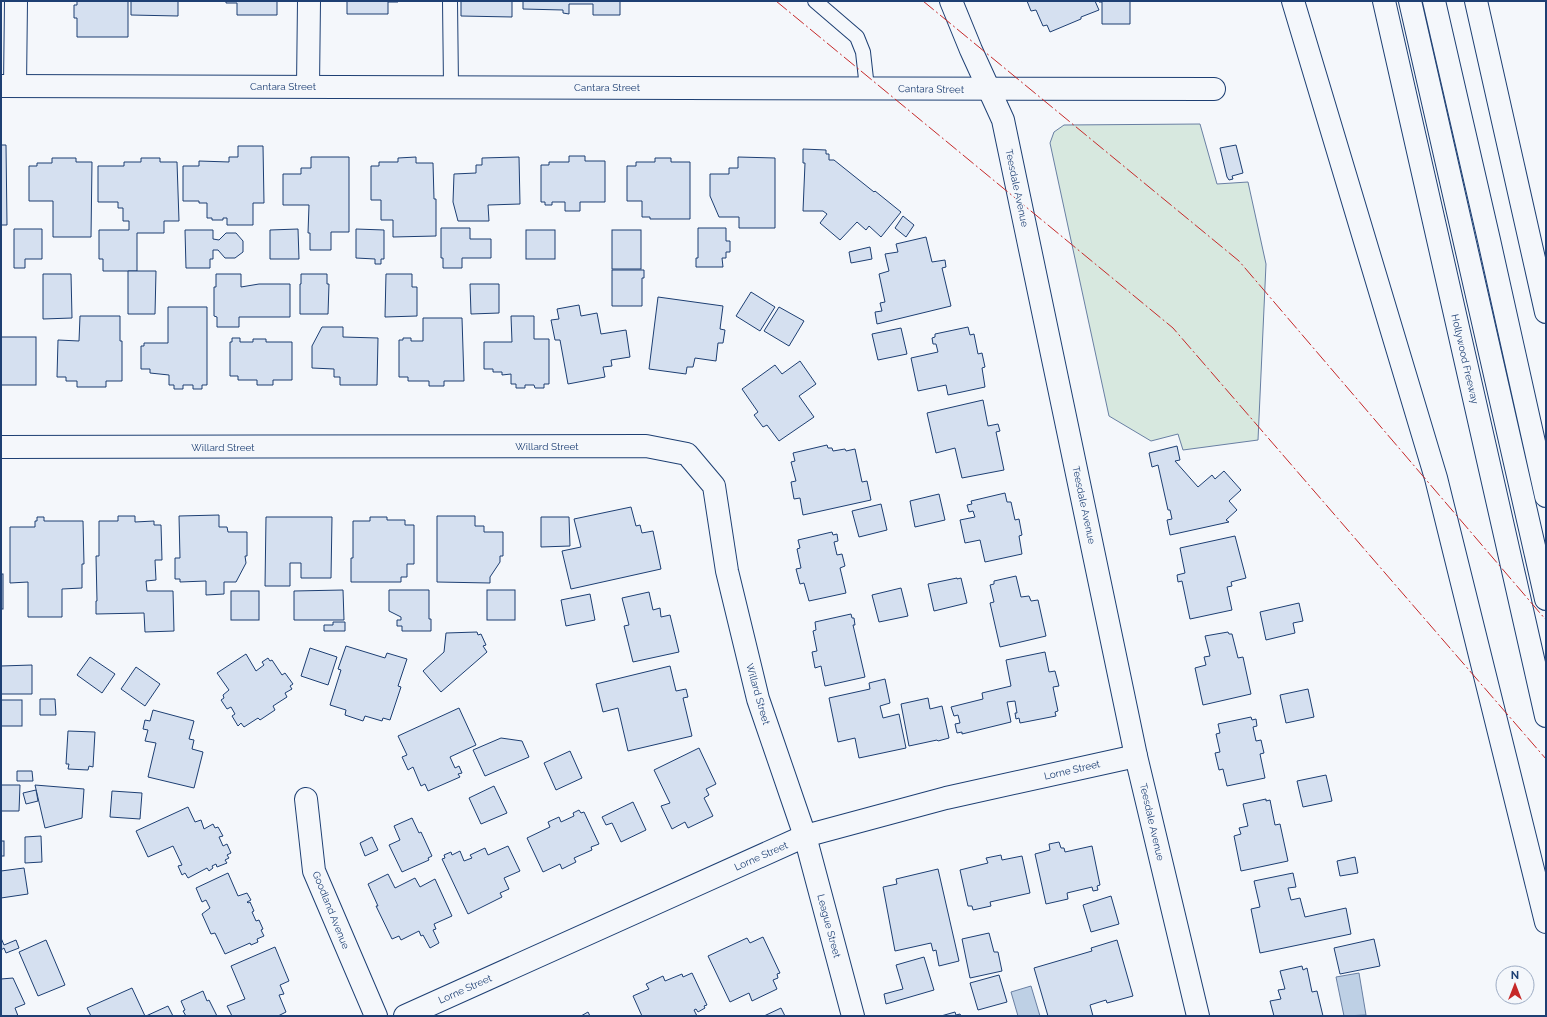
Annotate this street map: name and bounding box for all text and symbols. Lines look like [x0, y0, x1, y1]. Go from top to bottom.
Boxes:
street label: Cantara Street [250, 81, 317, 92]
street label: Cantara Street [574, 82, 641, 93]
street label: Cantara Street [898, 83, 965, 95]
street label: Teesdale Avenue [1003, 148, 1031, 228]
street label: Hollywood Freeway [1449, 313, 1481, 405]
street label: Willard Street [515, 441, 579, 452]
street label: Willard Street [191, 442, 255, 453]
street label: Teesdale Avenue [1070, 465, 1098, 545]
street label: Willard Street [744, 662, 772, 727]
street label: Lorne Street [1043, 758, 1102, 782]
street label: Teesdale Avenue [1138, 782, 1166, 862]
street label: Lorne Street [733, 839, 790, 873]
street label: Goodland Avenue [310, 870, 352, 951]
street label: League Street [815, 893, 843, 960]
north arrow [1495, 965, 1535, 1005]
text: N [1511, 969, 1519, 982]
street label: Lorne Street [437, 972, 494, 1006]

